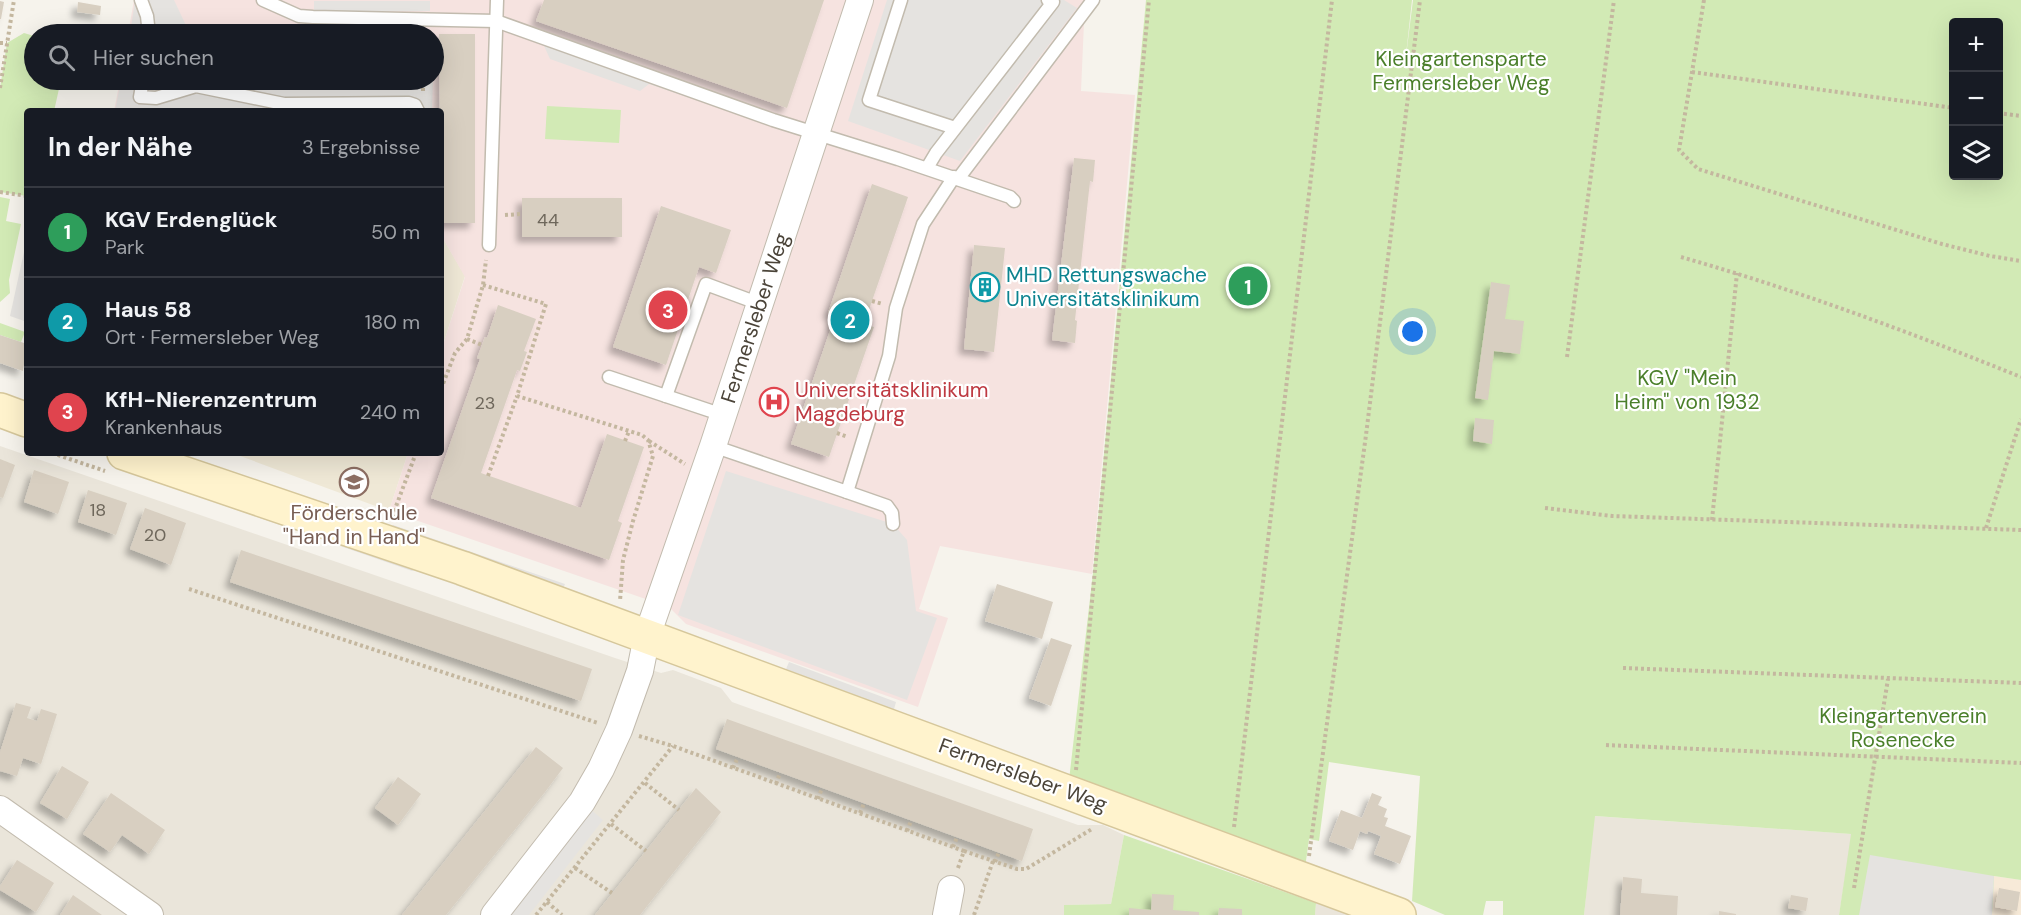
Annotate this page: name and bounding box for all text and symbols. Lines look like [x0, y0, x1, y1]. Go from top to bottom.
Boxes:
map controls [1949, 18, 2003, 180]
button: + [1949, 18, 2003, 72]
search box [24, 24, 444, 90]
icon: search [45, 41, 78, 74]
text: Hier suchen [93, 43, 214, 72]
park label: Kleingartensparte Fermersleber Weg [1372, 45, 1550, 97]
button: − [1949, 72, 2003, 126]
button: layers [1949, 126, 2003, 180]
text: In der Nähe [48, 130, 193, 164]
text: 3 Ergebnisse [302, 134, 420, 160]
text: KGV Erdenglück [105, 205, 278, 234]
house number: 44 [537, 208, 559, 232]
text: 1 [64, 219, 71, 245]
text: 50 m [371, 219, 420, 245]
street label: Fermersleber Weg [714, 229, 796, 407]
text: Park [105, 234, 145, 260]
place label: MHD Rettungswache Universitätsklinikum [1006, 261, 1207, 313]
pin: 1 [1228, 264, 1268, 308]
building icon: MHD Rettungswache Universitätsklinikum [969, 271, 1001, 303]
pin: 3 [648, 288, 688, 332]
text: Haus 58 [105, 295, 192, 324]
pin: 2 [830, 298, 870, 342]
text: 2 [62, 309, 73, 335]
text: 180 m [365, 309, 420, 335]
your location [1398, 317, 1427, 346]
text: Ort · Fermersleber Weg [105, 324, 319, 350]
park label: KGV "Mein Heim" von 1932 [1614, 364, 1760, 416]
place label: Universitätsklinikum Magdeburg [795, 376, 989, 428]
text: KfH-Nierenzentrum [105, 385, 317, 414]
hospital icon: Universitätsklinikum Magdeburg [758, 386, 790, 418]
house number: 23 [474, 391, 496, 415]
text: 3 [61, 399, 74, 425]
text: 240 m [360, 399, 420, 425]
text: Krankenhaus [105, 414, 223, 440]
school or university icon: Förderschule "Hand in Hand" [338, 466, 370, 498]
house number: 18 [90, 498, 106, 522]
place label: Förderschule "Hand in Hand" [283, 499, 425, 551]
house number: 20 [144, 523, 166, 547]
park label: Kleingartenverein Rosenecke [1819, 702, 1987, 754]
street label: Fermersleber Weg [935, 732, 1111, 819]

